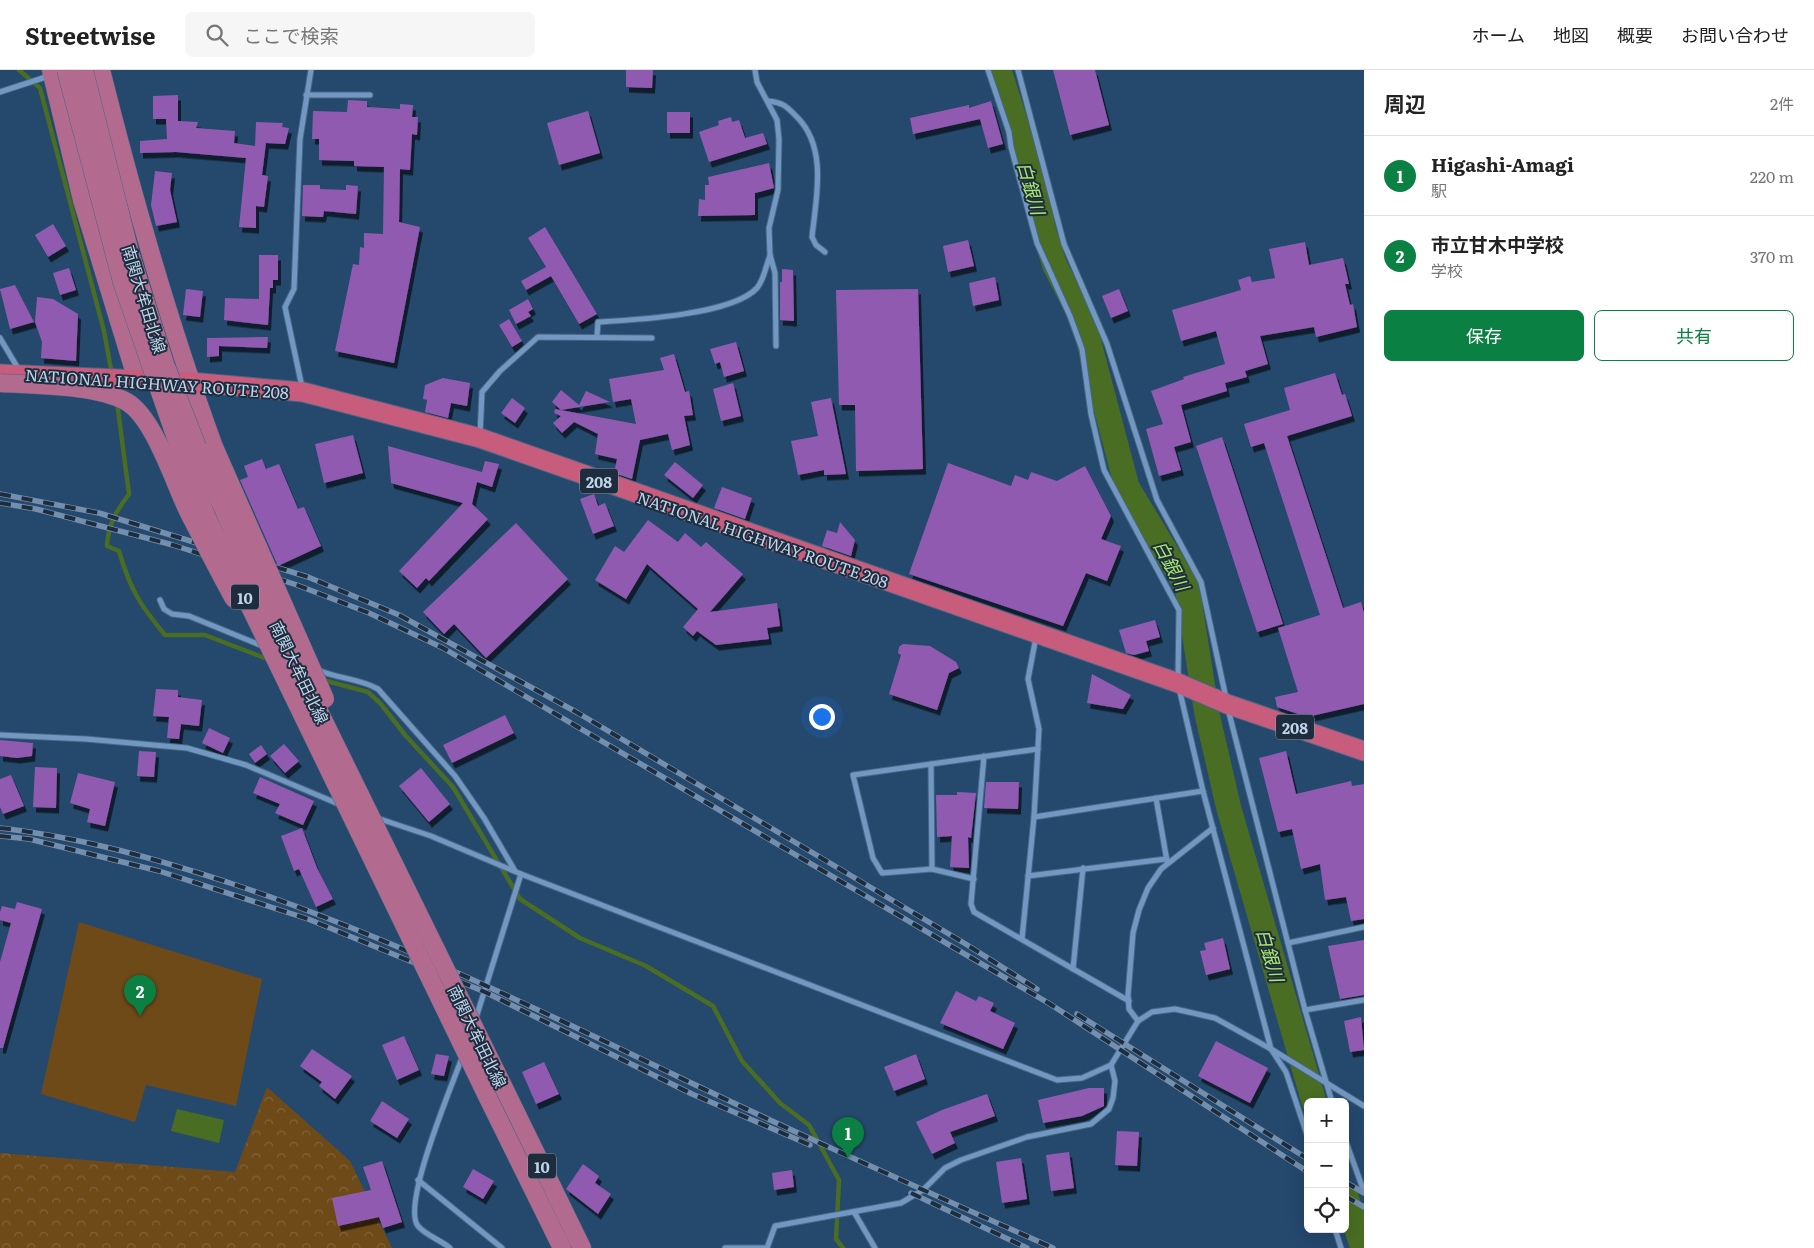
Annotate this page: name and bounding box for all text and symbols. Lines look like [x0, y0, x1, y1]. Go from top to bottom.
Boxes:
search box [185, 12, 535, 57]
text: Streetwise [25, 17, 155, 52]
icon: search [203, 21, 231, 49]
text: ここで検索 [243, 21, 338, 49]
text: ホーム [1472, 21, 1525, 48]
text: 地図 [1553, 21, 1589, 48]
text: 概要 [1617, 21, 1653, 48]
text: お問い合わせ [1681, 21, 1789, 48]
text: 周辺 [1384, 87, 1426, 118]
text: 2件 [1770, 91, 1794, 115]
text: Higashi-Amagi [1431, 150, 1574, 178]
water label: 白銀川 [1012, 158, 1053, 220]
text: 1 [1397, 164, 1403, 188]
text: 220 m [1750, 164, 1794, 188]
text: 駅 [1431, 178, 1447, 202]
text: 市立甘木中学校 [1431, 230, 1564, 258]
street label: 南関大牟田北線 [117, 242, 173, 356]
text: 2 [1396, 244, 1404, 268]
text: 370 m [1750, 244, 1794, 268]
text: 学校 [1431, 258, 1463, 282]
button: 保存 [1384, 310, 1584, 361]
button: 共有 [1594, 310, 1794, 361]
street label: NATIONAL HIGHWAY ROUTE 208 [24, 362, 290, 404]
road number: 208 [580, 468, 618, 494]
street label: NATIONAL HIGHWAY ROUTE 208 [634, 485, 892, 593]
water label: 白銀川 [1147, 535, 1198, 597]
road number: 10 [231, 584, 259, 610]
street label: 南関大牟田北線 [265, 616, 335, 728]
your location [809, 704, 835, 730]
road number: 208 [1276, 714, 1314, 740]
water label: 白銀川 [1251, 925, 1292, 987]
pin: 2 [124, 975, 156, 1016]
street label: 南関大牟田北線 [443, 980, 513, 1092]
map controls [1304, 1098, 1349, 1233]
button: + [1304, 1098, 1349, 1143]
pin: 1 [832, 1117, 864, 1158]
button: − [1304, 1143, 1349, 1188]
road number: 10 [528, 1154, 556, 1178]
button: locate [1304, 1188, 1349, 1233]

